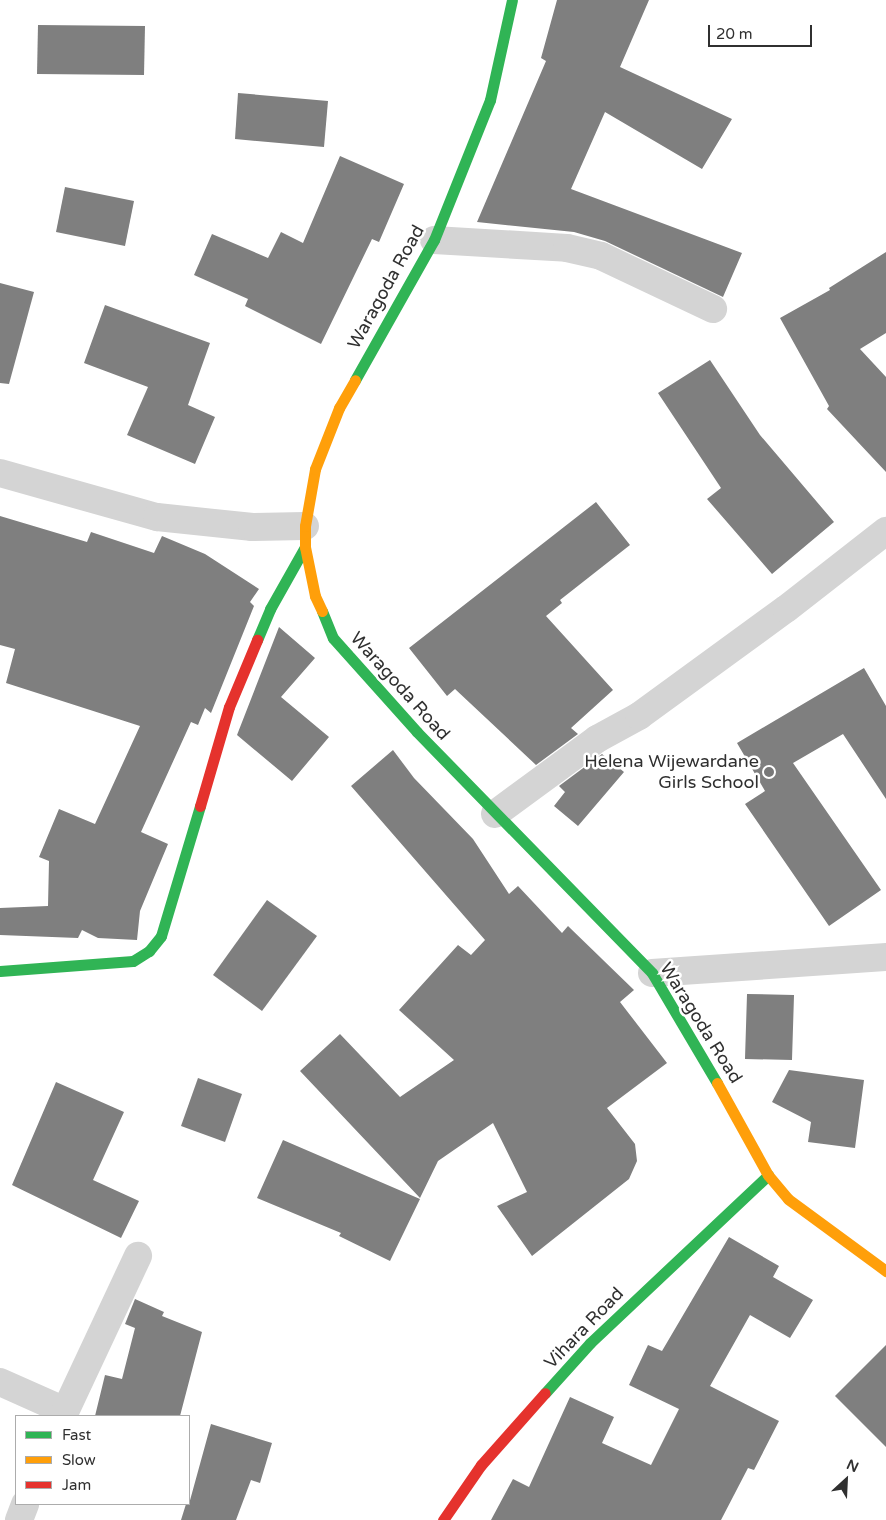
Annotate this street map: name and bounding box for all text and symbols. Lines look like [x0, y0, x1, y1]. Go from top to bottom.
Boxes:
scale bar [711, 15, 815, 47]
text: 20 m [716, 25, 753, 43]
street label: Waragoda Road [343, 221, 429, 353]
street label: Waragoda Road [346, 627, 454, 745]
place label: Helena Wijewardane Girls School [584, 751, 759, 794]
marker: Helena Wijewardane Girls School [763, 766, 775, 778]
street label: Waragoda Road [655, 959, 747, 1087]
street label: Vihara Road [540, 1283, 628, 1373]
legend [15, 1415, 190, 1505]
text: Fast [62, 1426, 91, 1444]
text: Slow [62, 1451, 96, 1469]
north arrow [821, 1455, 871, 1505]
text: N [844, 1456, 861, 1476]
text: Jam [62, 1476, 91, 1494]

